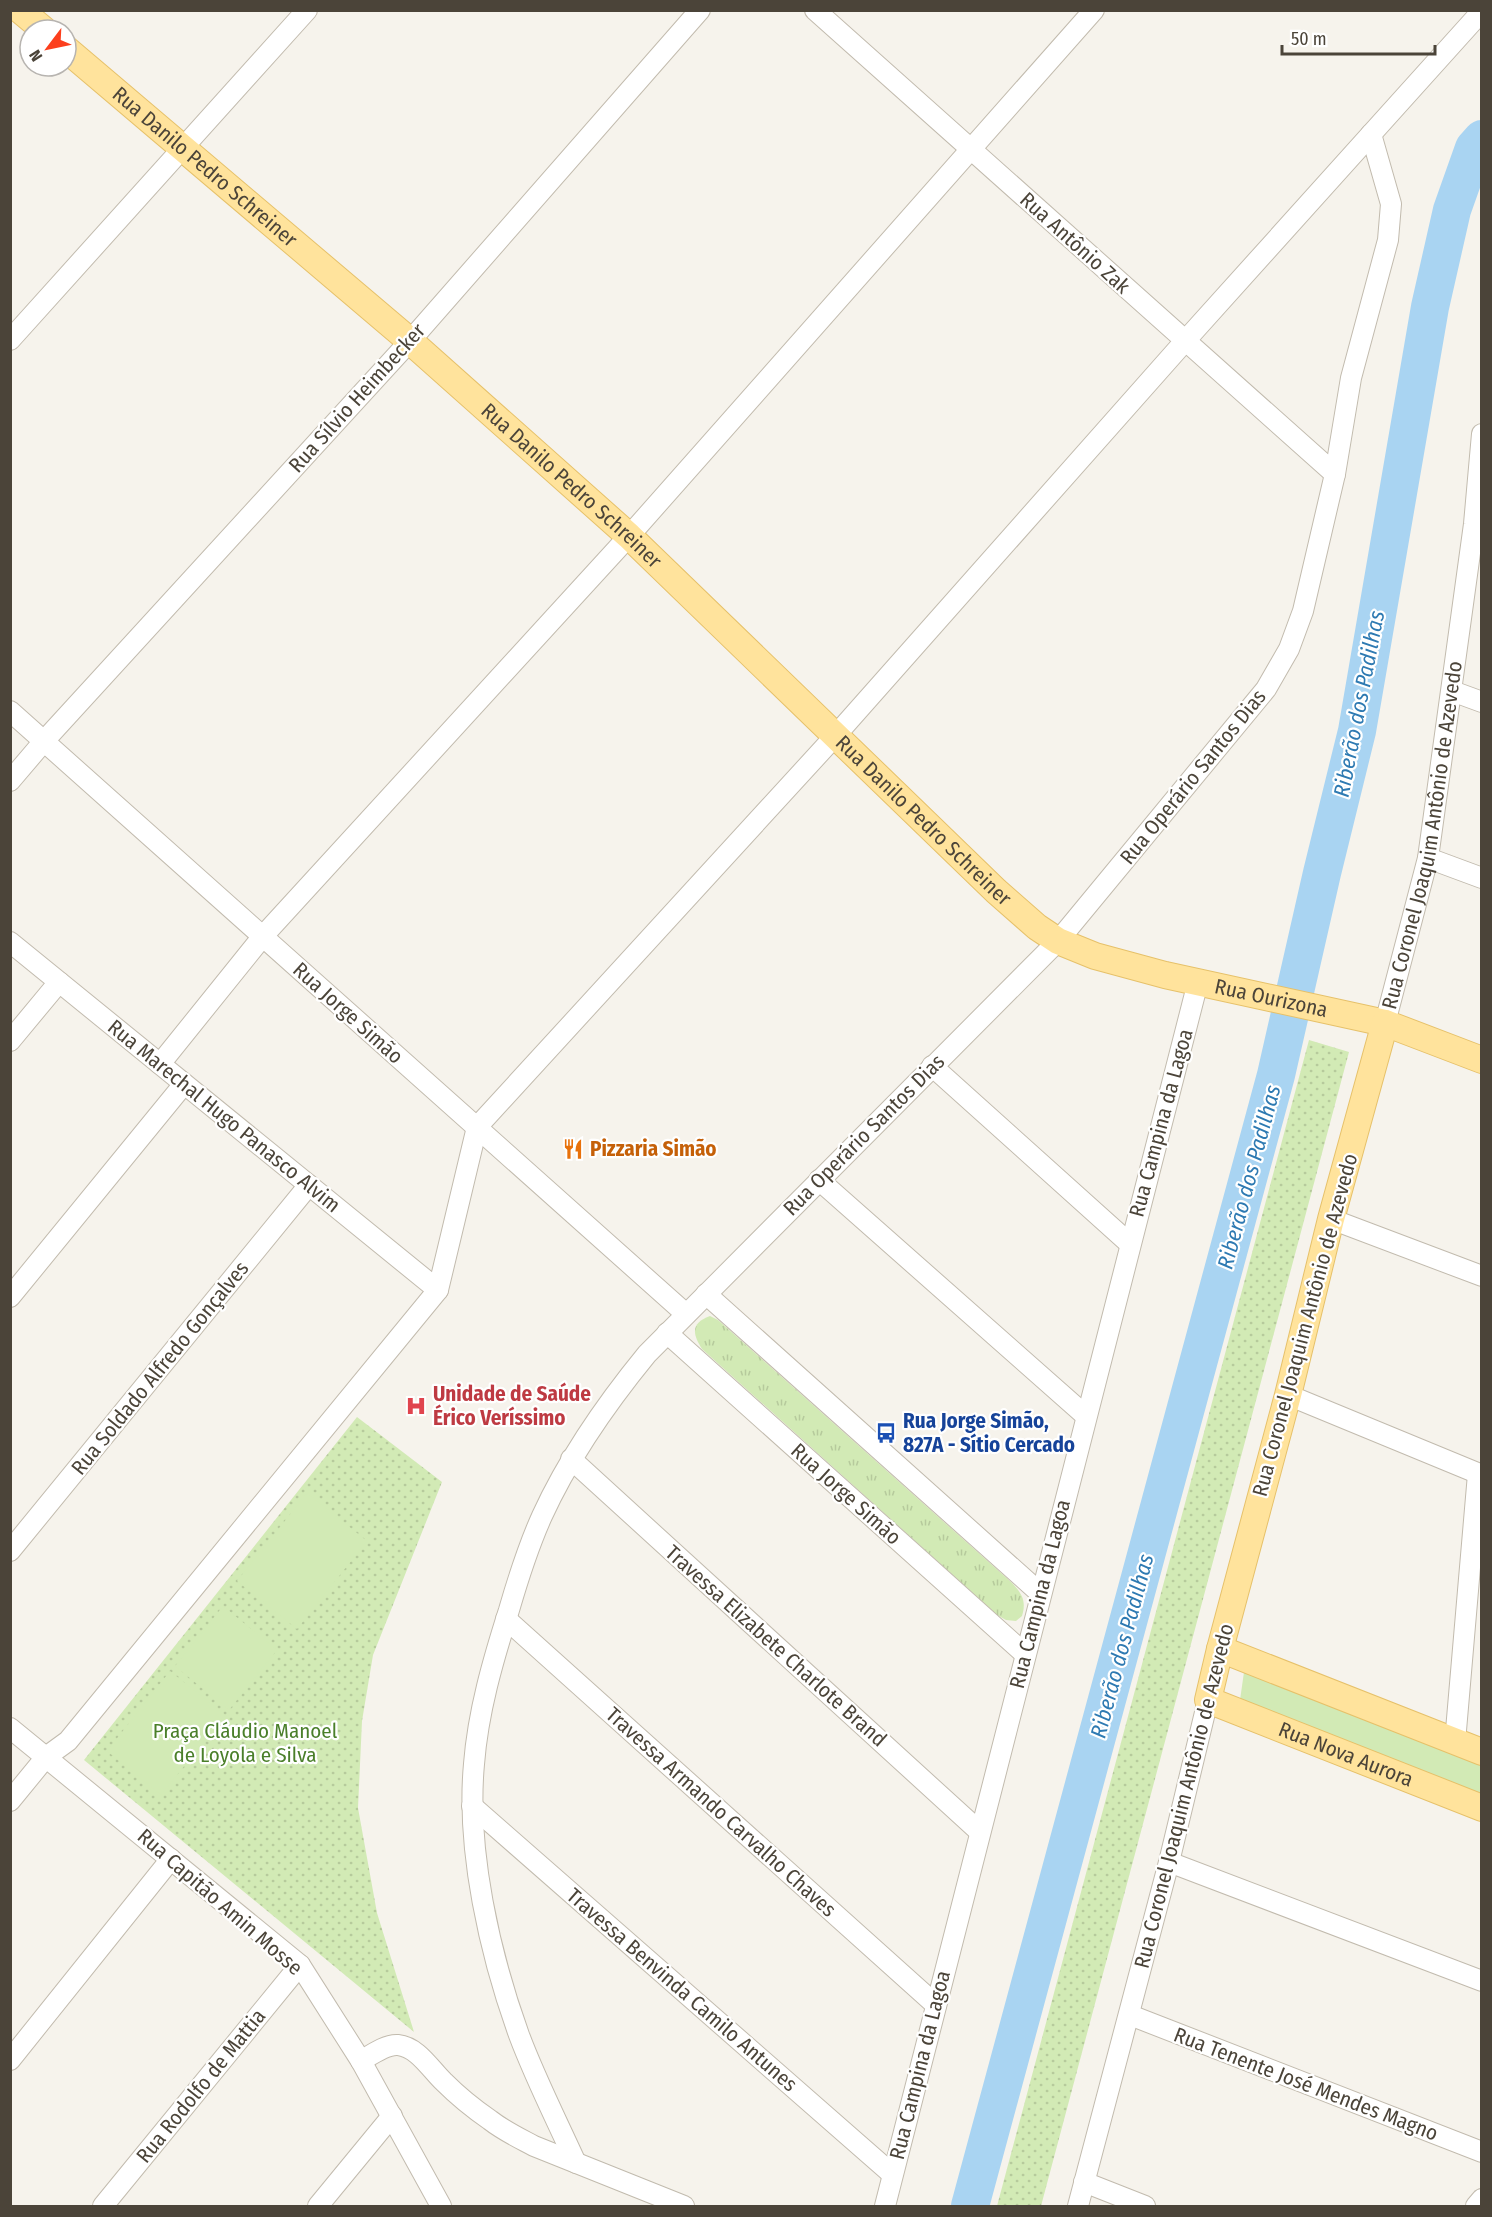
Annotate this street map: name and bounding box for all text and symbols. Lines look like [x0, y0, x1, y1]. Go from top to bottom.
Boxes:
north arrow [18, 18, 78, 78]
scale bar [1282, 18, 1435, 56]
text: 50 m [1291, 28, 1327, 50]
text: N [25, 47, 46, 65]
street label: Rua Danilo Pedro Schreiner [107, 81, 303, 253]
street label: Rua Antônio Zak [1015, 187, 1136, 299]
street label: Rua Sílvio Heimbecker [283, 318, 431, 478]
street label: Rua Danilo Pedro Schreiner [476, 398, 668, 574]
water label: Riberão dos Padilhas [1328, 608, 1390, 800]
street label: Rua Coronel Joaquim Antônio de Azevedo [1376, 659, 1468, 1012]
street label: Rua Operário Santos Dias [1114, 684, 1272, 870]
street label: Rua Danilo Pedro Schreiner [830, 730, 1017, 912]
street label: Rua Jorge Simão [287, 957, 409, 1069]
street label: Rua Ourizona [1212, 973, 1330, 1023]
street label: Rua Marechal Hugo Panasco Alvim [102, 1014, 346, 1218]
street label: Rua Campina da Lagoa [1123, 1026, 1199, 1220]
street label: Rua Operário Santos Dias [778, 1049, 950, 1221]
water label: Riberão dos Padilhas [1211, 1082, 1287, 1272]
place label: Pizzaria Simão [590, 1136, 717, 1162]
restaurant icon: Pizzaria Simão [561, 1137, 585, 1161]
street label: Rua Coronel Joaquim Antônio de Azevedo [1247, 1151, 1363, 1499]
street label: Rua Soldado Alfredo Gonçalves [66, 1256, 254, 1480]
place label: Unidade de Saúde Érico Veríssimo [433, 1381, 591, 1431]
hospital icon: Unidade de Saúde Érico Veríssimo [404, 1394, 428, 1418]
place label: Rua Jorge Simão, 827A - Sítio Cercado [903, 1408, 1075, 1458]
bus stop icon: Rua Jorge Simão, 827A - Sítio Cercado [874, 1421, 898, 1445]
street label: Rua Jorge Simão [785, 1438, 907, 1550]
street label: Rua Campina da Lagoa [1004, 1497, 1076, 1691]
street label: Travessa Elizabete Charlote Brand [660, 1540, 892, 1752]
water label: Riberão dos Padilhas [1084, 1551, 1160, 1741]
street label: Rua Coronel Joaquim Antônio de Azevedo [1129, 1621, 1239, 1971]
street label: Travessa Armando Carvalho Chaves [600, 1702, 842, 1922]
street label: Rua Nova Aurora [1275, 1716, 1417, 1793]
park label: Praça Cláudio Manoel de Loyola e Silva [153, 1718, 338, 1768]
street label: Rua Capitão Amin Mosse [132, 1823, 308, 1981]
street label: Travessa Benvinda Camilo Antunes [561, 1883, 803, 2097]
street label: Rua Campina da Lagoa [884, 1968, 956, 2162]
street label: Rua Rodolfo de Mattia [131, 2004, 271, 2168]
street label: Rua Tenente José Mendes Magno [1170, 2022, 1442, 2146]

